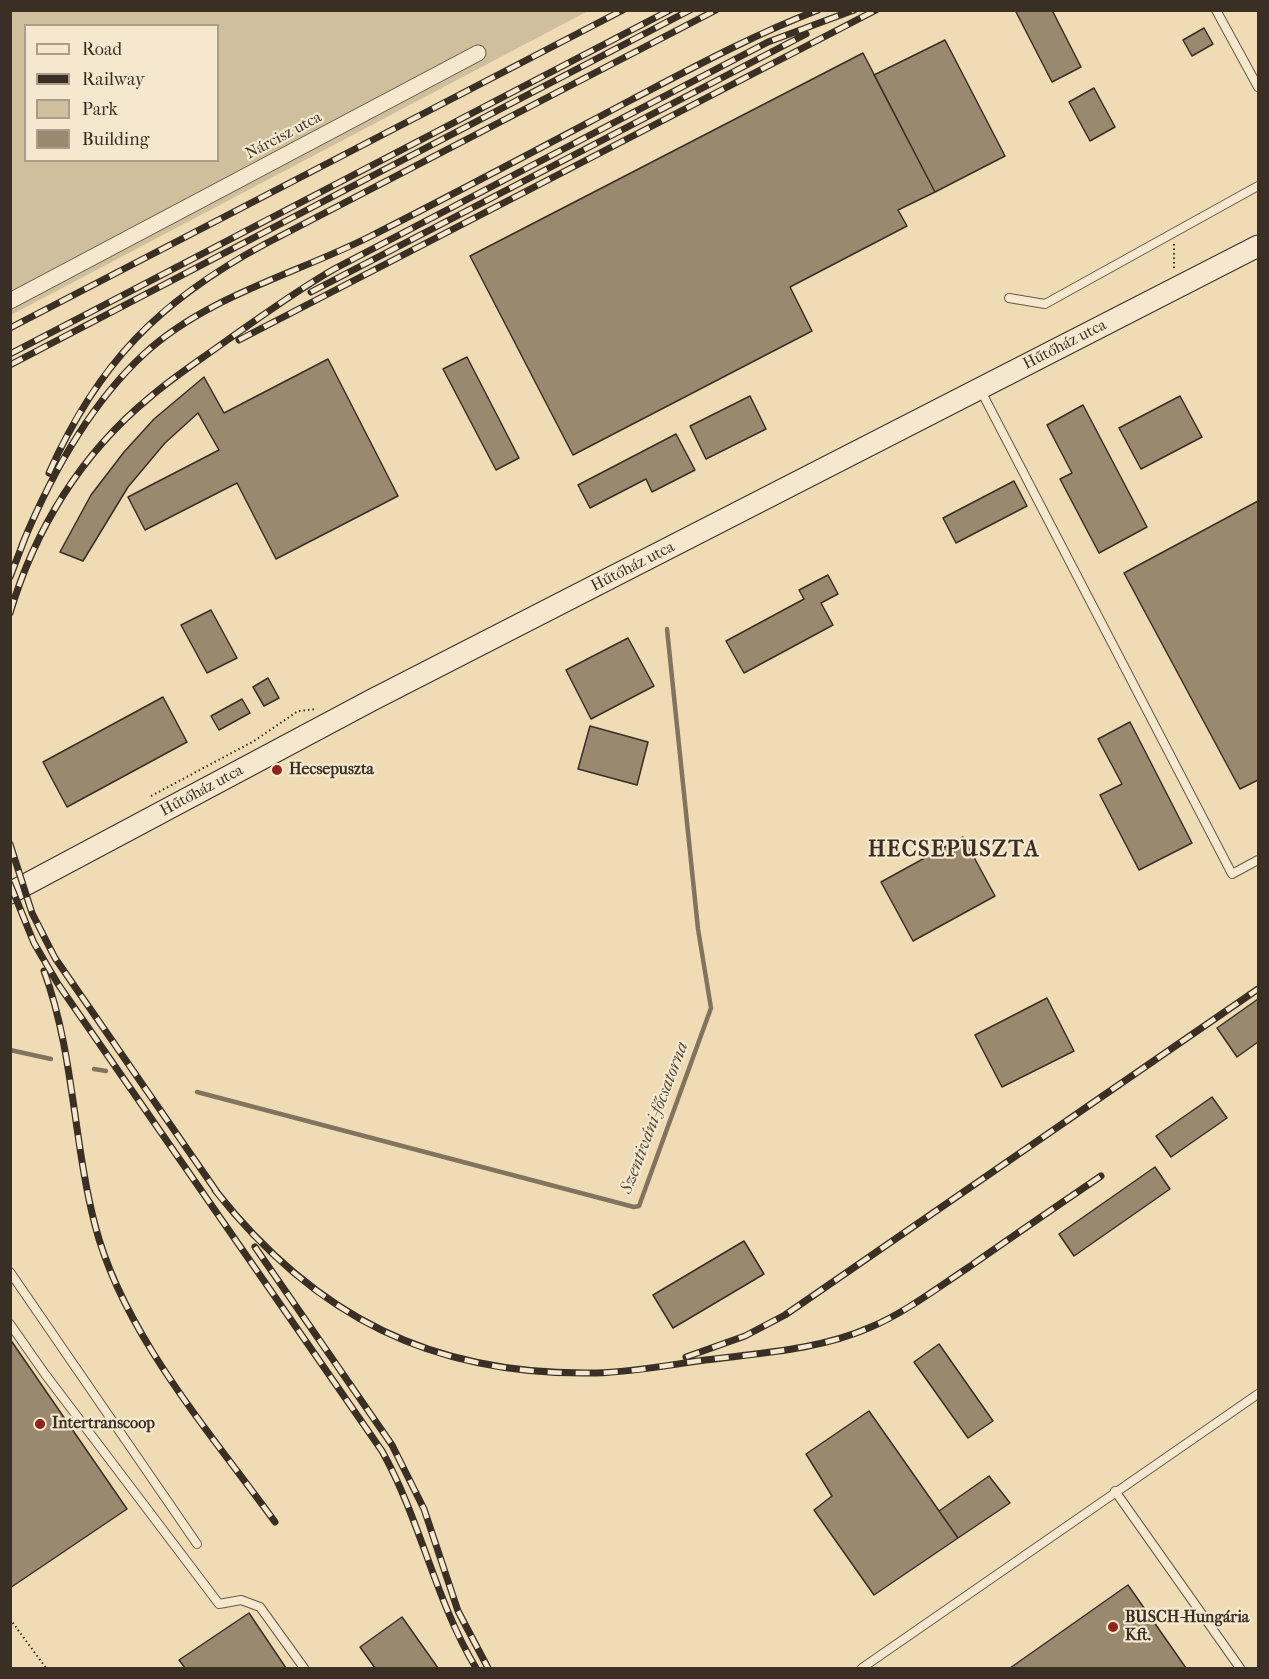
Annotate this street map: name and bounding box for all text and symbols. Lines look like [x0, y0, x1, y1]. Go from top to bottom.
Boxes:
legend [24, 24, 219, 162]
text: Road [82, 39, 122, 60]
text: Railway [82, 69, 145, 90]
text: Park [82, 99, 118, 120]
street label: Nárcisz utca [243, 108, 325, 164]
text: Building [82, 129, 149, 150]
street label: Hűtőház utca [1020, 316, 1110, 374]
street label: Hűtőház utca [588, 538, 678, 596]
place label: Hecsepuszta [289, 760, 374, 780]
street label: Hűtőház utca [157, 761, 247, 821]
marker: Hecsepuszta [270, 763, 284, 777]
district label: HECSEPUSZTA [868, 838, 1040, 864]
water label: Szentiváni-főcsatorna [616, 1039, 694, 1197]
place label: Intertranscoop [52, 1414, 155, 1434]
marker: Intertranscoop [33, 1417, 47, 1431]
place label: BUSCH-Hungária Kft. [1125, 1608, 1249, 1646]
marker: BUSCH-Hungária Kft. [1106, 1620, 1120, 1634]

